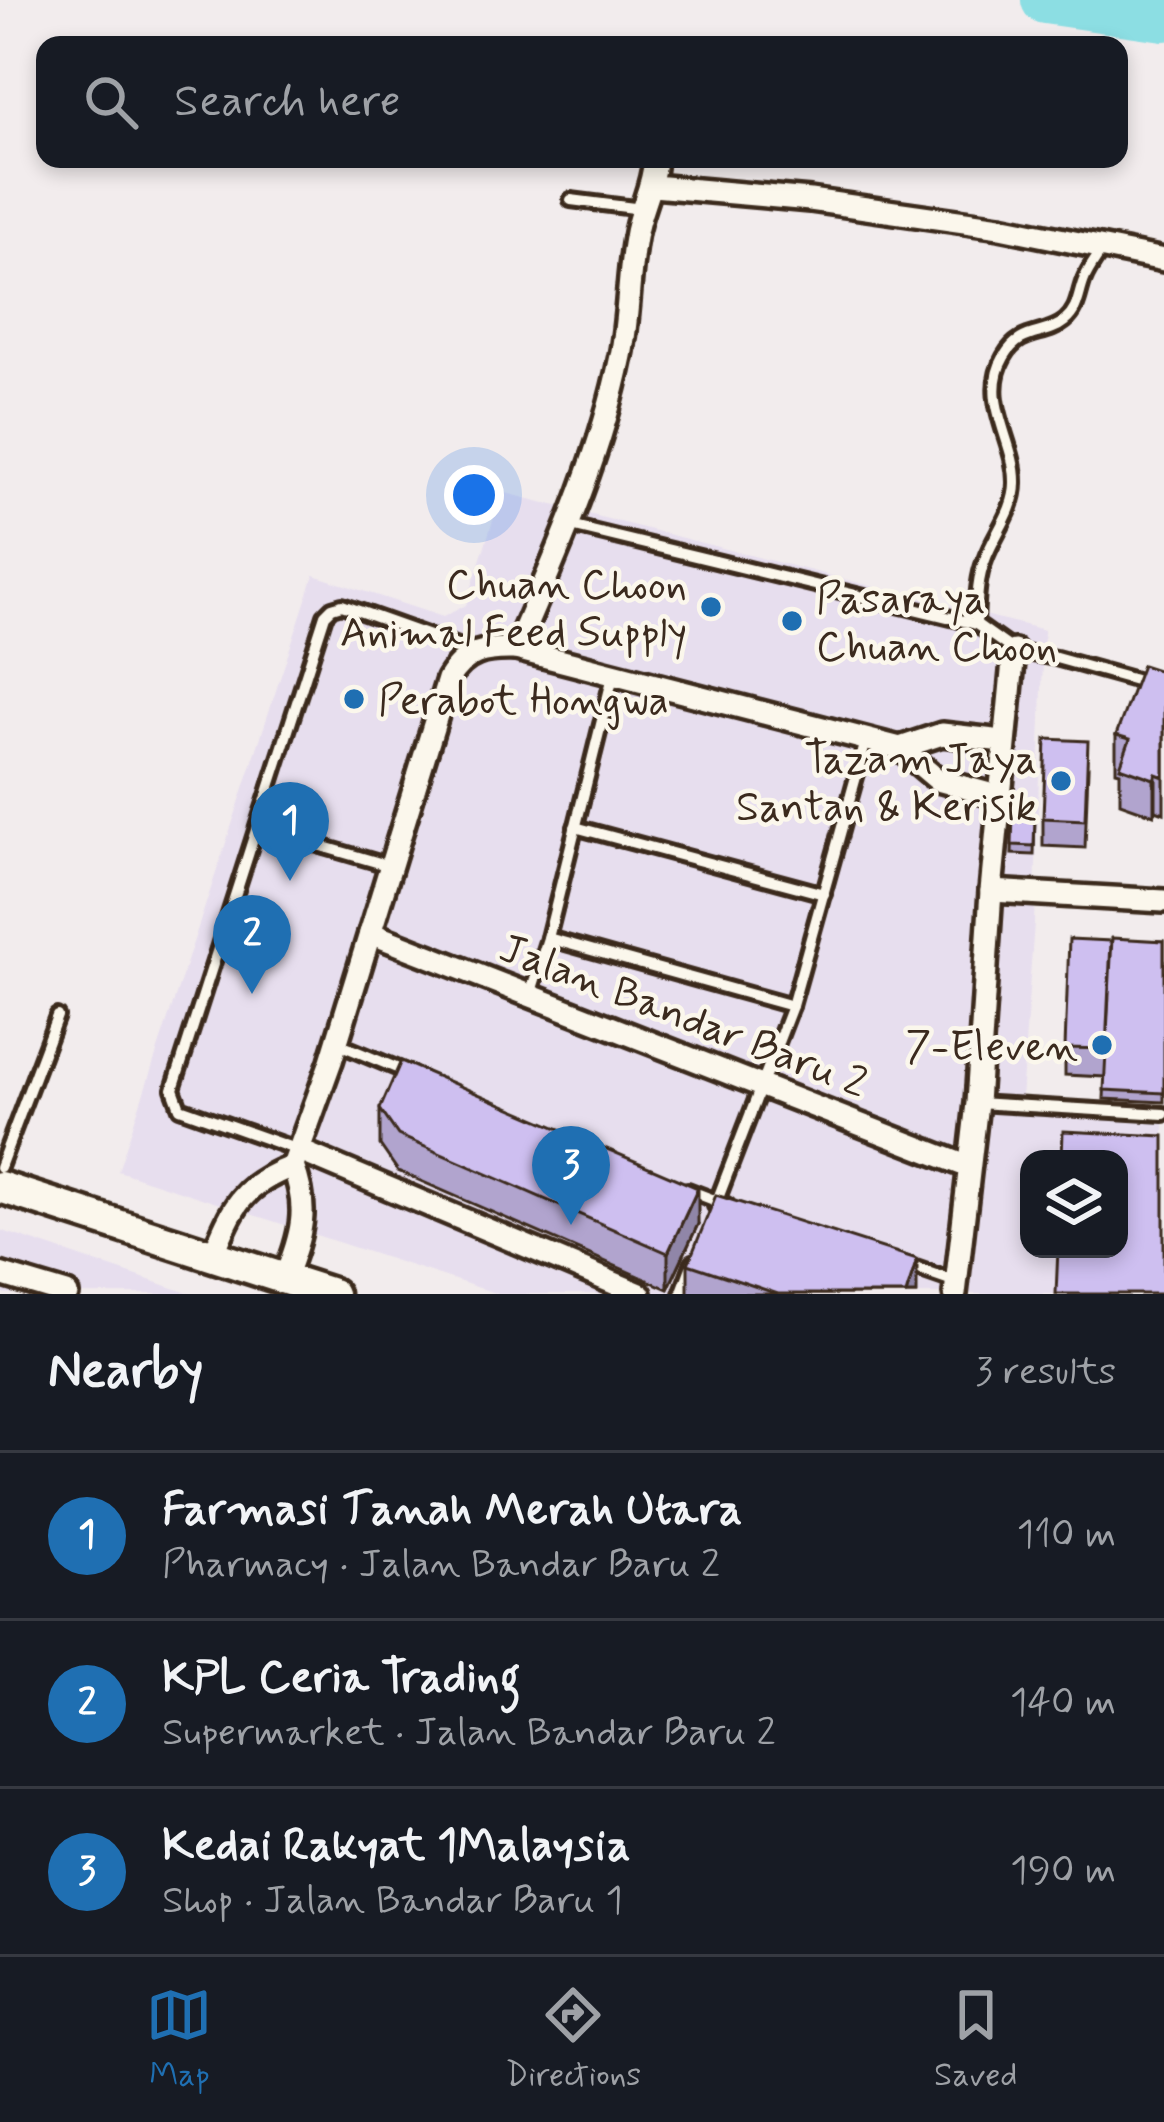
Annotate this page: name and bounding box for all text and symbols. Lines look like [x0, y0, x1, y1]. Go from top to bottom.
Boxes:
search box [36, 36, 1128, 168]
icon: search [78, 69, 144, 135]
text: Search here [174, 73, 401, 132]
your location [444, 465, 504, 525]
place label: Chuan Choon Animal Feed Supply [340, 559, 687, 662]
place label: Pasaraya Chuan Choon [816, 573, 1057, 676]
marker: Chuan Choon Animal Feed Supply [698, 594, 724, 620]
marker: Pasaraya Chuan Choon [779, 608, 805, 634]
place label: Perabot Hongwa [378, 675, 669, 730]
marker: Perabot Hongwa [341, 686, 367, 712]
place label: Tazam Jaya Santan & Kerisik [736, 733, 1037, 836]
marker: Tazam Jaya Santan & Kerisik [1048, 768, 1074, 794]
pin: 1 [251, 782, 329, 881]
pin: 2 [213, 895, 291, 994]
street label: Jalan Bandar Baru 2 [491, 922, 874, 1113]
place label: 7-Eleven [905, 1021, 1078, 1076]
marker: 7-Eleven [1089, 1032, 1115, 1058]
pin: 3 [532, 1126, 610, 1225]
map controls [1020, 1150, 1128, 1258]
button: layers [1020, 1150, 1128, 1258]
text: Nearby [48, 1339, 203, 1405]
text: 3 results [975, 1347, 1116, 1398]
text: Farmasi Tanah Merah Utara [162, 1481, 742, 1540]
text: 1 [78, 1510, 96, 1561]
text: 110 m [1017, 1510, 1116, 1561]
text: Pharmacy · Jalan Bandar Baru 2 [162, 1540, 720, 1591]
text: KPL Ceria Trading [162, 1649, 521, 1708]
text: 2 [77, 1678, 97, 1729]
text: 140 m [1010, 1678, 1116, 1729]
text: Supermarket · Jalan Bandar Baru 2 [162, 1708, 776, 1759]
text: Kedai Rakyat 1Malaysia [162, 1817, 630, 1876]
text: 3 [78, 1846, 96, 1897]
text: 190 m [1010, 1846, 1116, 1897]
text: Shop · Jalan Bandar Baru 1 [162, 1876, 623, 1927]
tab: Map [146, 1982, 212, 2098]
tab: Directions [505, 1982, 641, 2098]
tab: Saved [934, 1982, 1018, 2098]

